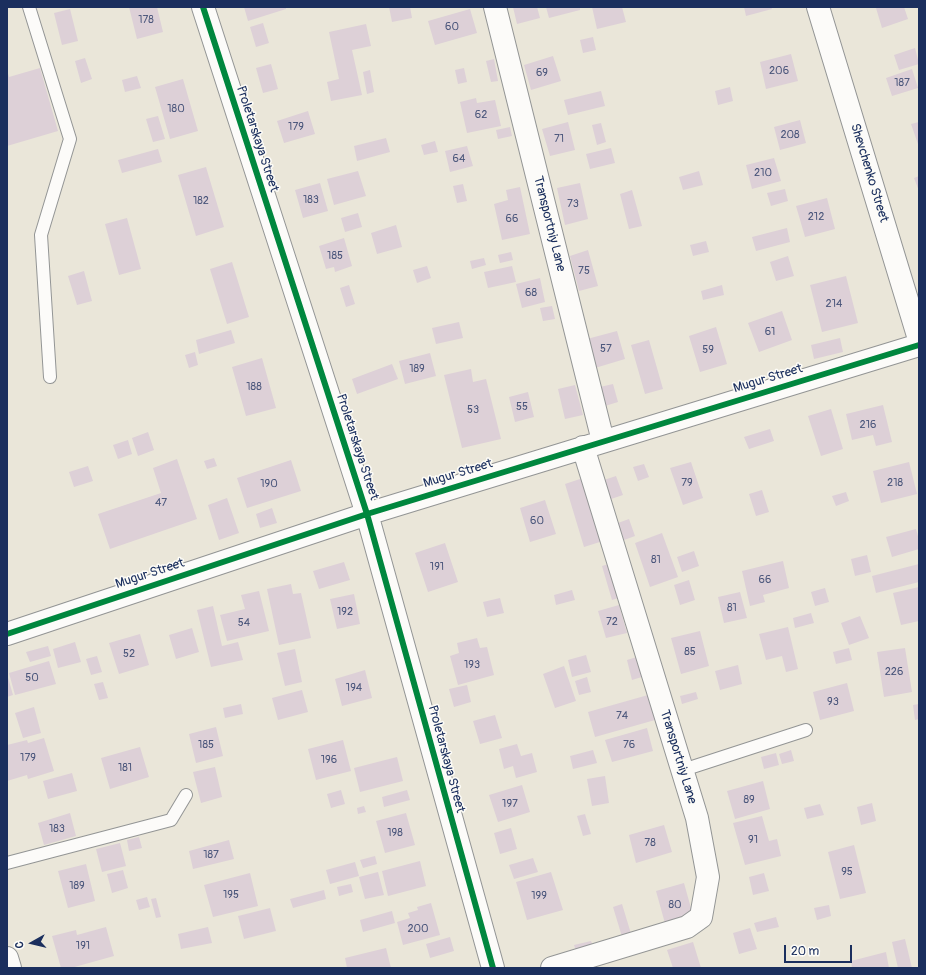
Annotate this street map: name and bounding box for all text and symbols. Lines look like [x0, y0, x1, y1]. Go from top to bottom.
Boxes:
house number: 178 [138, 13, 154, 27]
house number: 60 [445, 20, 459, 34]
house number: 206 [769, 64, 789, 78]
house number: 69 [536, 66, 548, 80]
house number: 187 [894, 76, 910, 90]
street label: Proletarskaya Street [232, 84, 282, 194]
house number: 180 [167, 102, 185, 116]
house number: 62 [475, 108, 487, 122]
house number: 179 [288, 120, 304, 134]
street label: Shevchenko Street [847, 122, 891, 224]
house number: 208 [780, 128, 800, 142]
house number: 71 [554, 132, 564, 146]
house number: 64 [453, 152, 465, 166]
house number: 210 [754, 166, 772, 180]
street label: Transportniy Lane [530, 175, 568, 273]
house number: 183 [303, 193, 319, 207]
house number: 182 [193, 194, 209, 208]
house number: 73 [567, 197, 579, 211]
house number: 212 [808, 210, 824, 224]
house number: 66 [506, 212, 518, 226]
house number: 185 [327, 249, 343, 263]
house number: 75 [578, 264, 590, 278]
house number: 68 [525, 286, 537, 300]
house number: 214 [826, 297, 842, 311]
house number: 61 [765, 325, 775, 339]
house number: 57 [600, 342, 612, 356]
house number: 59 [702, 343, 714, 357]
street label: Mugur Street [731, 361, 805, 397]
house number: 189 [409, 362, 425, 376]
house number: 188 [246, 380, 262, 394]
street label: Proletarskaya Street [332, 392, 382, 502]
house number: 55 [516, 400, 528, 414]
house number: 53 [467, 403, 479, 417]
house number: 216 [860, 418, 876, 432]
street label: Mugur Street [421, 456, 495, 492]
house number: 79 [681, 476, 693, 490]
house number: 218 [887, 476, 903, 490]
house number: 190 [260, 477, 278, 491]
house number: 47 [155, 496, 167, 510]
house number: 60 [530, 514, 544, 528]
house number: 81 [651, 553, 661, 567]
street label: Mugur Street [113, 556, 187, 592]
house number: 191 [430, 560, 444, 574]
house number: 66 [759, 573, 771, 587]
house number: 81 [727, 601, 737, 615]
house number: 192 [337, 605, 353, 619]
house number: 72 [606, 615, 618, 629]
house number: 54 [238, 616, 250, 630]
house number: 85 [684, 645, 696, 659]
house number: 52 [123, 647, 135, 661]
house number: 193 [464, 658, 480, 672]
house number: 226 [885, 665, 903, 679]
house number: 50 [25, 671, 39, 685]
house number: 194 [346, 681, 362, 695]
house number: 93 [827, 695, 839, 709]
street label: Proletarskaya Street [424, 704, 468, 814]
street label: Transportniy Lane [656, 708, 700, 806]
house number: 74 [616, 709, 628, 723]
house number: 185 [198, 738, 214, 752]
house number: 76 [623, 738, 635, 752]
house number: 179 [20, 751, 36, 765]
house number: 196 [321, 753, 337, 767]
house number: 181 [118, 761, 132, 775]
house number: 89 [743, 793, 755, 807]
house number: 197 [502, 797, 518, 811]
house number: 183 [49, 822, 65, 836]
house number: 198 [387, 826, 403, 840]
house number: 91 [748, 833, 758, 847]
house number: 78 [644, 836, 656, 850]
house number: 187 [203, 848, 219, 862]
house number: 95 [841, 865, 853, 879]
house number: 189 [69, 879, 85, 893]
house number: 195 [223, 888, 239, 902]
house number: 199 [531, 889, 547, 903]
house number: 80 [668, 898, 682, 912]
house number: 200 [407, 922, 429, 936]
north arrow [12, 923, 52, 963]
scale bar [786, 937, 854, 963]
house number: 191 [76, 939, 90, 953]
text: С [13, 940, 27, 949]
text: 20 m [791, 944, 819, 959]

